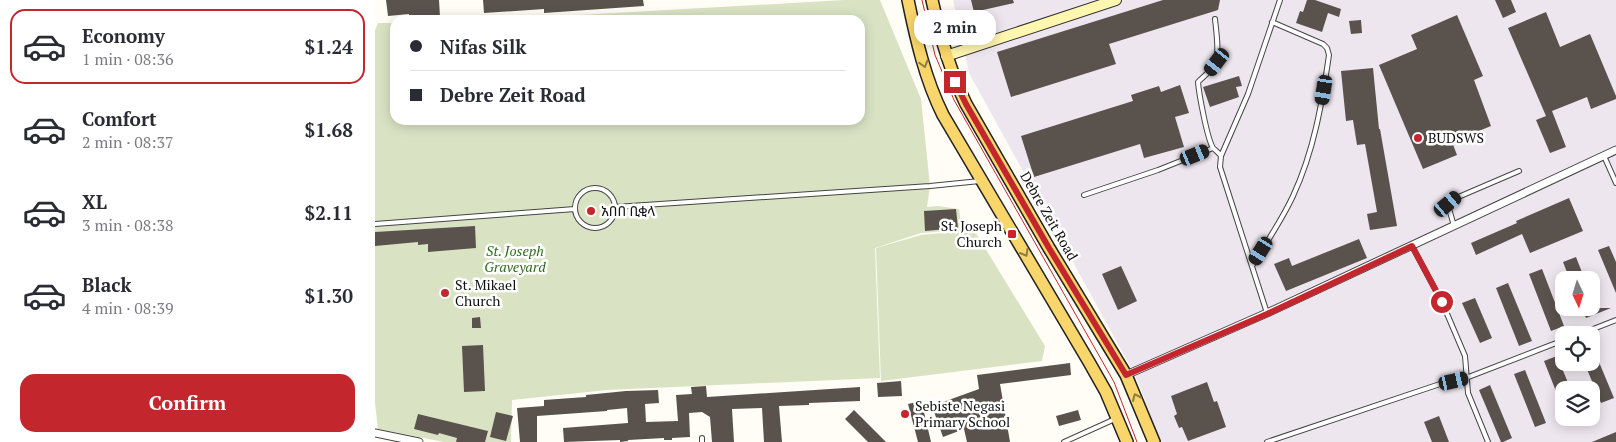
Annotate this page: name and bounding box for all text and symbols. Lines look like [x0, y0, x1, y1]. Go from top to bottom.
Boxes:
callout: 2 min [914, 9, 996, 44]
text: 2 min [933, 16, 977, 38]
text: Economy [82, 23, 165, 48]
icon: car [22, 24, 67, 69]
text: $1.24 [304, 34, 353, 59]
text: Nifas Silk [440, 34, 526, 59]
car [1201, 46, 1232, 78]
text: 1 min · 08:36 [82, 48, 174, 70]
one-way arrow [918, 60, 929, 69]
route end [944, 71, 966, 93]
car [1314, 74, 1333, 106]
text: Debre Zeit Road [440, 82, 586, 107]
text: Comfort [82, 106, 157, 131]
icon: car [22, 107, 67, 152]
text: $1.68 [304, 117, 353, 142]
place label: BUDSWS [1428, 128, 1484, 147]
text: 2 min · 08:37 [82, 131, 174, 153]
marker: BUDSWS [1412, 132, 1424, 144]
car [1178, 142, 1211, 168]
street label: Debre Zeit Road [1016, 168, 1083, 264]
text: XL [82, 189, 107, 214]
car [1431, 189, 1464, 219]
icon: car [22, 190, 67, 235]
text: $2.11 [304, 200, 353, 225]
place label: አበበ ቢቂላ [601, 201, 655, 220]
marker: አበበ ቢቂላ [585, 205, 597, 217]
text: 3 min · 08:38 [82, 214, 174, 236]
place label: St. Joseph Church [941, 216, 1002, 251]
marker: St. Joseph Church [1006, 228, 1018, 240]
car [1246, 234, 1275, 268]
park label: St. Joseph Graveyard [484, 241, 546, 276]
one-way arrow [1018, 248, 1028, 257]
north arrow [1555, 271, 1600, 316]
map controls [1555, 271, 1600, 426]
text: Black [82, 272, 132, 297]
icon: car [22, 273, 67, 318]
place label: St. Mikael Church [455, 275, 516, 310]
text: $1.30 [304, 283, 353, 308]
marker: St. Mikael Church [439, 287, 451, 299]
route start [1431, 291, 1453, 313]
text: 4 min · 08:39 [82, 297, 174, 319]
button: locate [1555, 326, 1600, 371]
car [1437, 370, 1470, 392]
button: Confirm [20, 374, 355, 432]
button: layers [1555, 381, 1600, 426]
one-way arrow [1131, 393, 1142, 402]
place label: Sebiste Negasi Primary School [915, 396, 1010, 431]
marker: Sebiste Negasi Primary School [899, 408, 911, 420]

